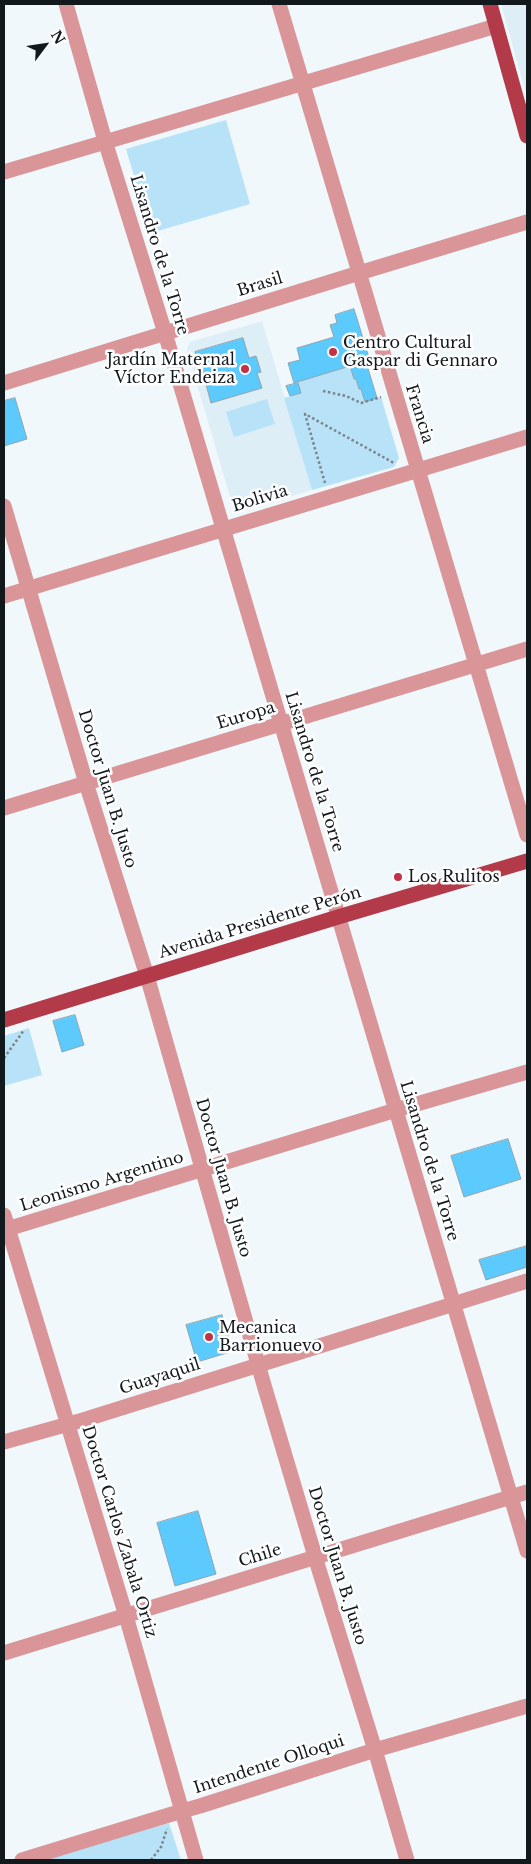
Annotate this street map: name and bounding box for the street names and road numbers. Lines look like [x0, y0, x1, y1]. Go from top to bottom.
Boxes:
street label: Lisandro de la Torre [125, 173, 193, 337]
street label: Brasil [235, 269, 285, 301]
street label: Francia [401, 382, 437, 446]
street label: Bolivia [230, 481, 290, 517]
street label: Lisandro de la Torre [280, 690, 348, 854]
street label: Europa [215, 698, 277, 734]
street label: Doctor Juan B. Justo [74, 707, 140, 871]
street label: Avenida Presidente Perón [157, 883, 363, 963]
street label: Lisandro de la Torre [395, 1079, 463, 1243]
street label: Doctor Juan B. Justo [191, 1096, 255, 1260]
street label: Leonismo Argentino [18, 1148, 186, 1216]
street label: Guayaquil [117, 1355, 203, 1399]
street label: Doctor Carlos Zabala Ortiz [77, 1423, 161, 1641]
street label: Doctor Juan B. Justo [304, 1484, 370, 1648]
street label: Chile [236, 1540, 284, 1572]
street label: Intendente Olloqui [191, 1732, 347, 1798]

